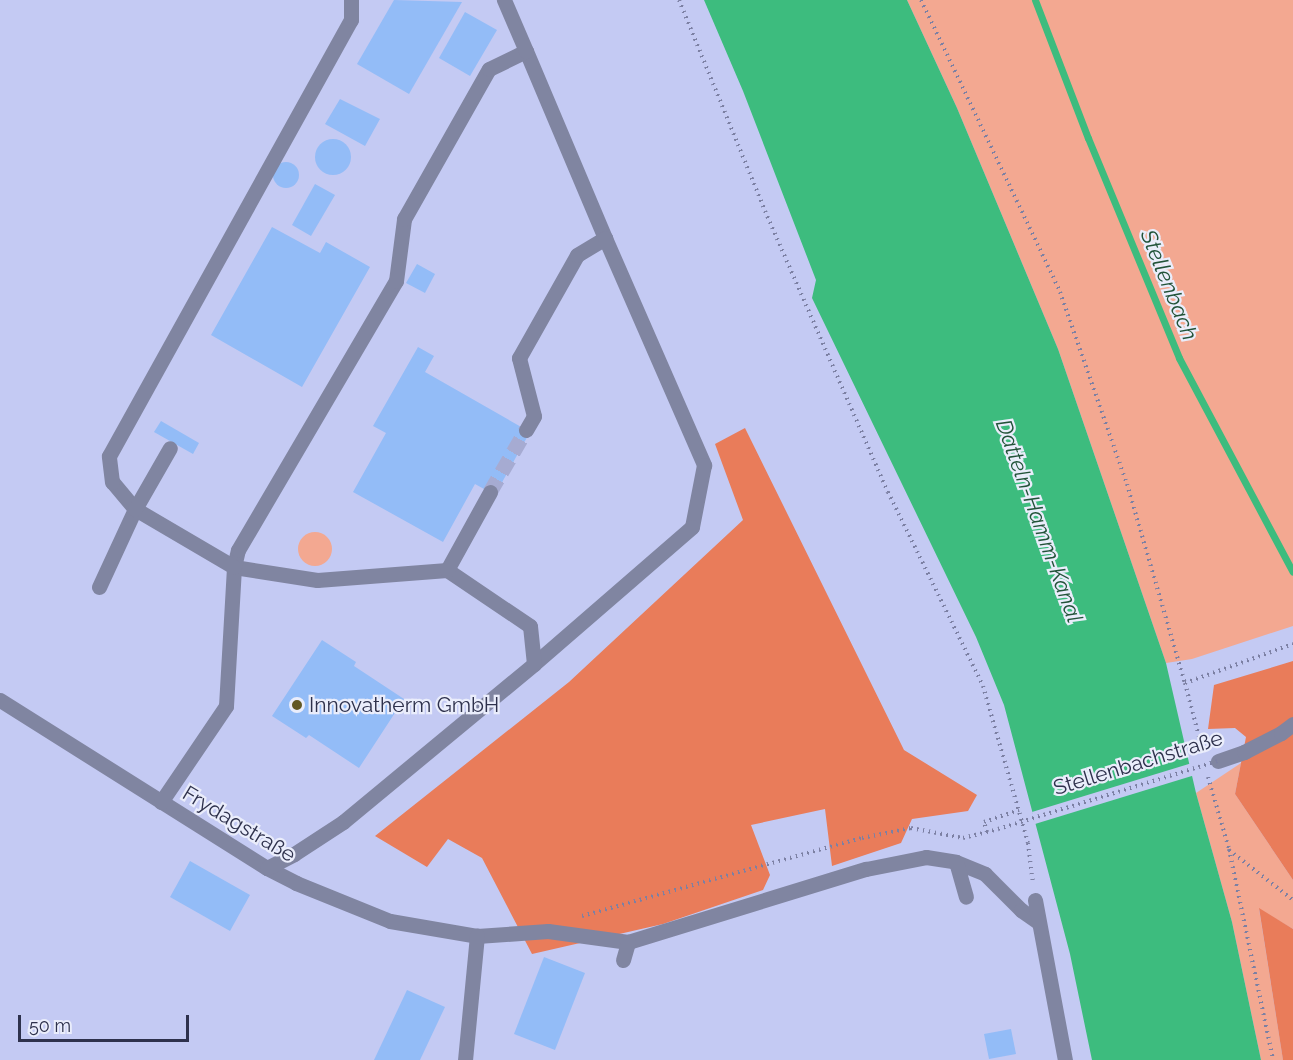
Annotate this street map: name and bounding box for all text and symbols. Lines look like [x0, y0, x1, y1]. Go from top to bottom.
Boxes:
water label: Stellenbach [1135, 226, 1203, 344]
water label: Datteln-Hamm-Kanal [990, 416, 1088, 626]
place label: Innovatherm GmbH [309, 692, 499, 718]
marker: Innovatherm GmbH [290, 698, 304, 712]
street label: Stellenbachstraße [1050, 725, 1226, 801]
street label: Frydagstraße [178, 780, 300, 868]
scale bar [21, 1003, 192, 1041]
text: 50 m [29, 1015, 71, 1036]

